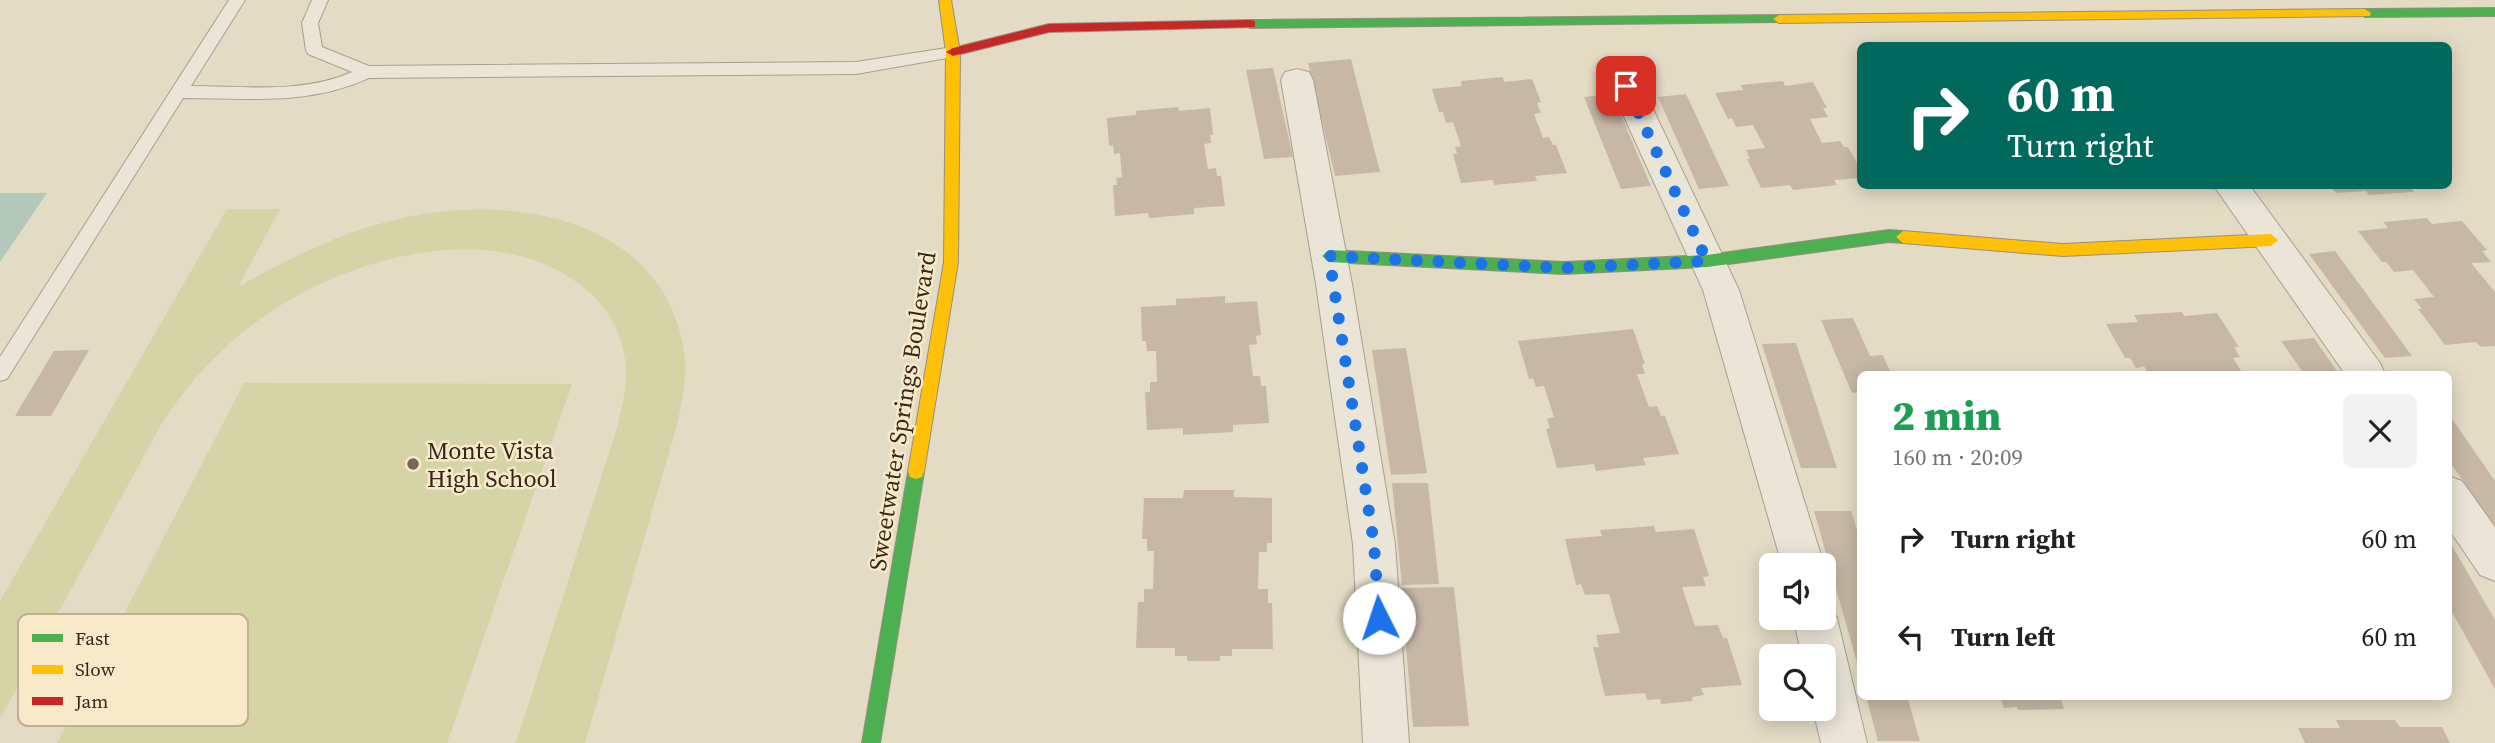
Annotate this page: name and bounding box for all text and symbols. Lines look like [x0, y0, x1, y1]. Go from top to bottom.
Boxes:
pin [1596, 56, 1656, 116]
text: 60 m [2007, 60, 2115, 127]
icon: arrive [1607, 67, 1645, 105]
icon: right [1892, 70, 1983, 161]
text: Turn right [2007, 124, 2153, 168]
street label: Sweetwater Springs Boulevard [860, 249, 944, 573]
text: 2 min [1892, 386, 2002, 444]
button: close [2343, 394, 2417, 468]
place label: Monte Vista High School [427, 434, 557, 495]
text: 160 m · 20:09 [1892, 441, 2023, 473]
marker: Monte Vista High School [405, 456, 421, 472]
icon: right [1892, 520, 1930, 558]
text: Turn right [1951, 521, 2075, 557]
text: 60 m [2362, 521, 2417, 557]
map controls [1759, 553, 1836, 721]
button: sound [1759, 553, 1836, 630]
position arrow [1342, 581, 1416, 655]
legend [18, 614, 248, 726]
icon: left [1892, 618, 1930, 656]
text: Turn left [1951, 619, 2055, 655]
text: 60 m [2362, 619, 2417, 655]
text: Fast [75, 625, 110, 651]
button: search [1759, 644, 1836, 721]
text: Slow [75, 656, 116, 682]
text: Jam [74, 688, 108, 714]

